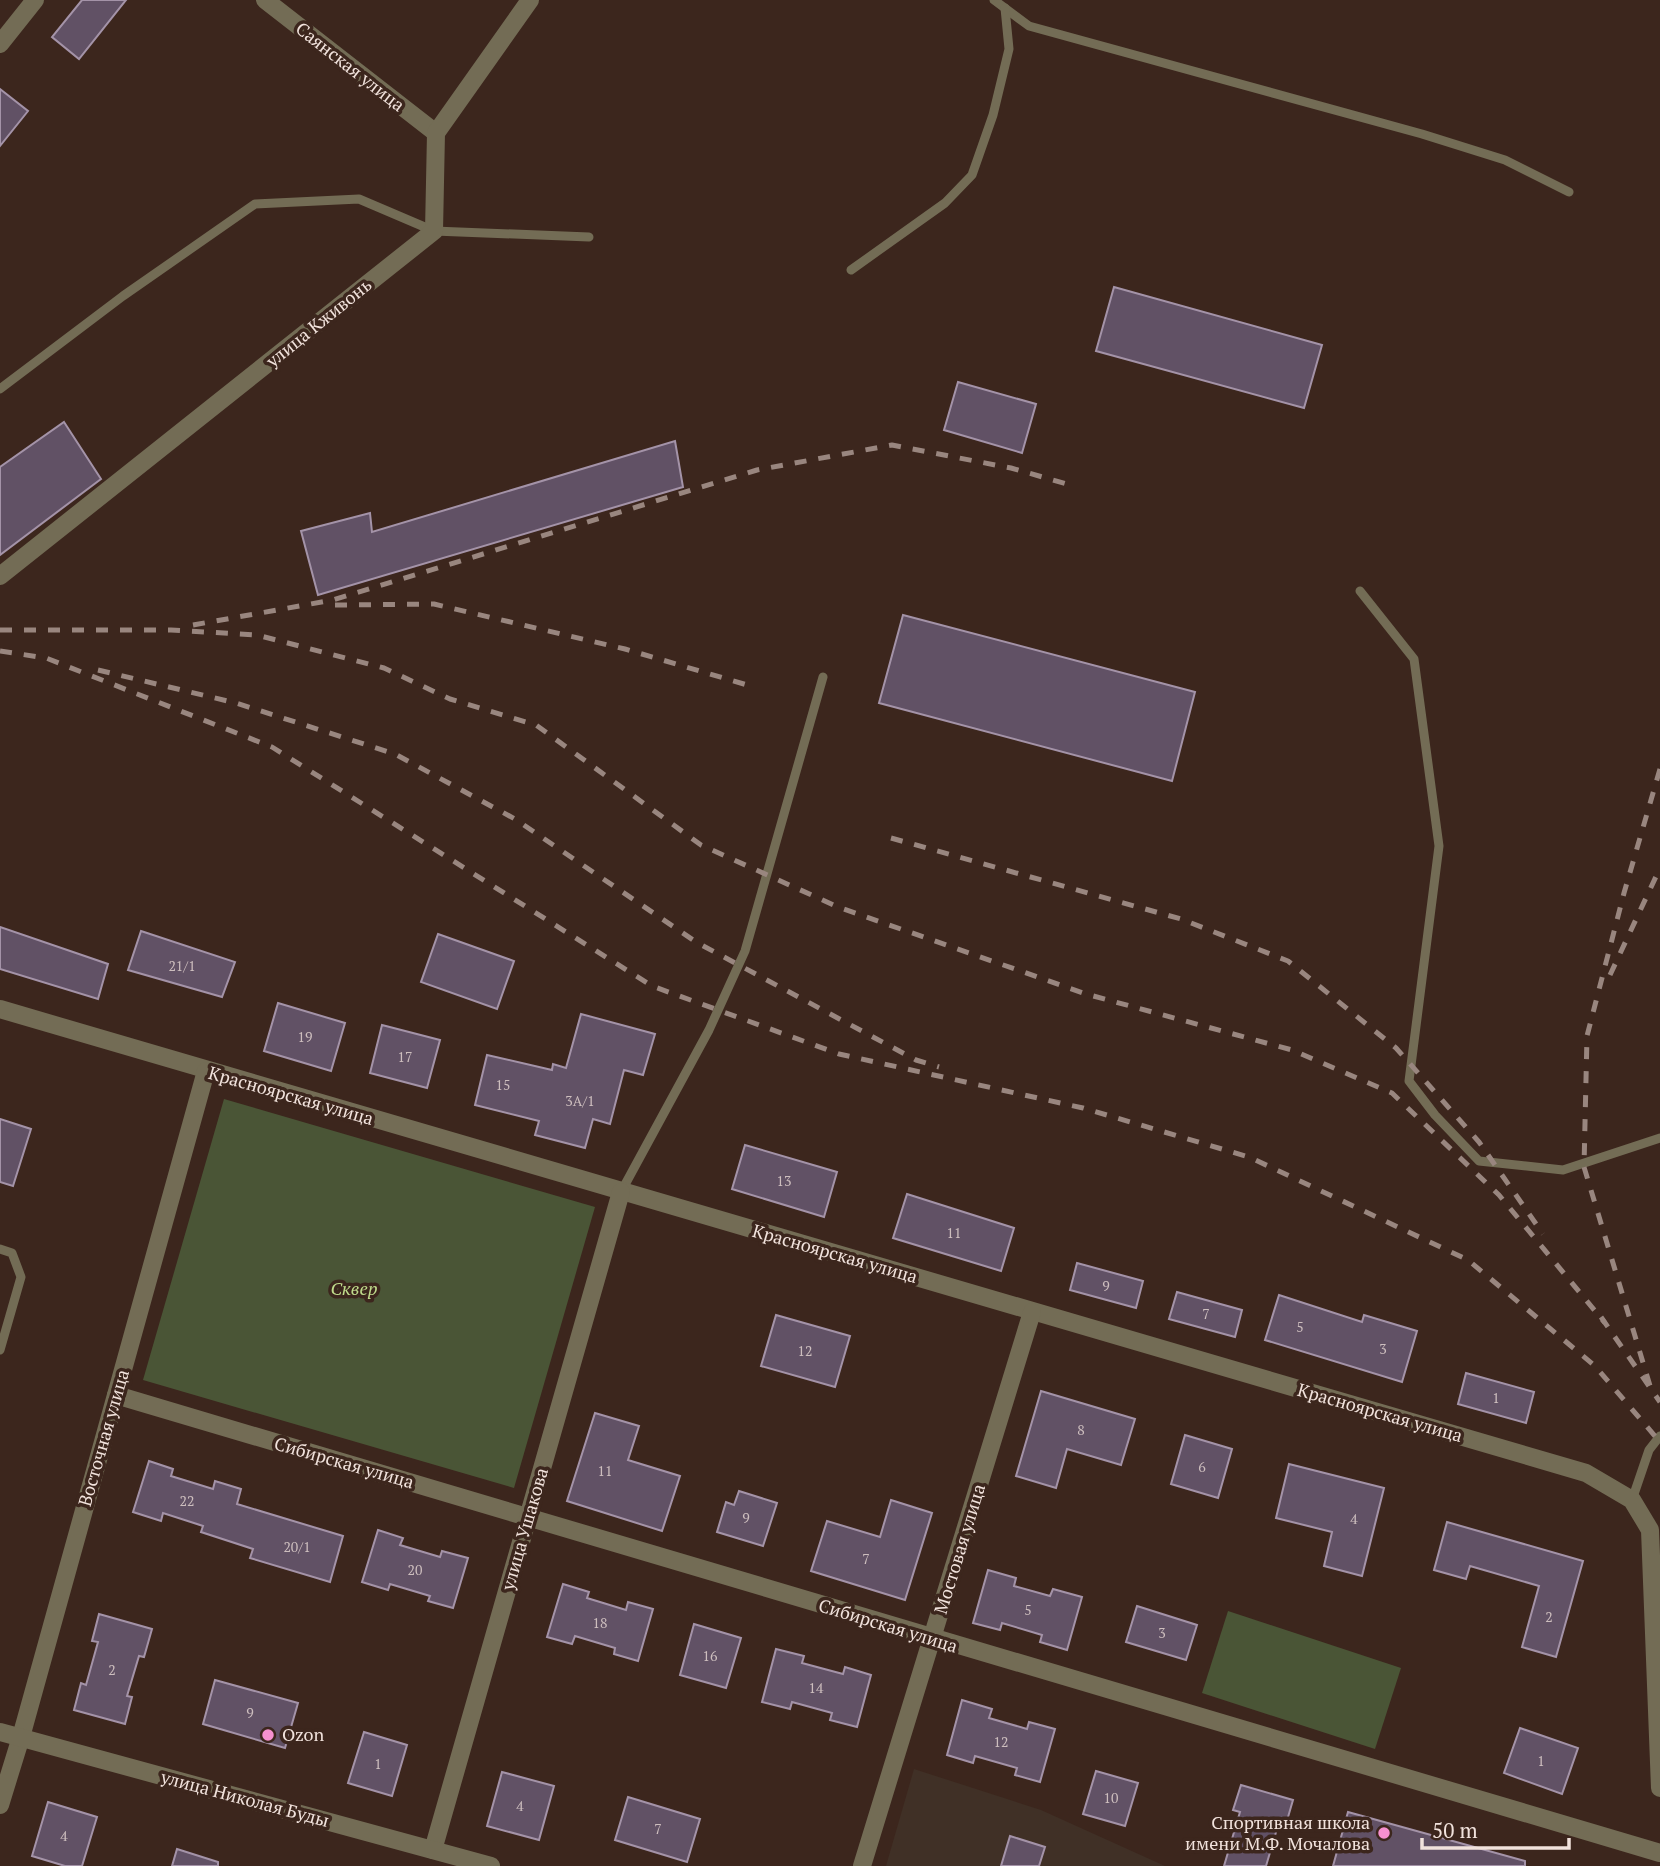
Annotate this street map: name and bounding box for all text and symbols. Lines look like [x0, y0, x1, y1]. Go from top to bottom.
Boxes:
street label: Саянская улица [291, 16, 410, 116]
street label: улица Кживонь [260, 272, 376, 373]
house number: 21/1 [168, 956, 196, 975]
house number: 19 [298, 1027, 312, 1046]
house number: 17 [398, 1047, 412, 1066]
street label: Красноярская улица [206, 1060, 377, 1130]
house number: 15 [496, 1075, 510, 1094]
house number: 3А/1 [565, 1091, 595, 1110]
house number: 13 [777, 1171, 791, 1190]
street label: Красноярская улица [750, 1218, 921, 1288]
house number: 11 [947, 1223, 961, 1242]
park label: Сквер [330, 1276, 378, 1300]
house number: 9 [1102, 1276, 1110, 1295]
house number: 7 [1202, 1304, 1210, 1323]
house number: 5 [1296, 1317, 1304, 1336]
house number: 3 [1379, 1339, 1387, 1358]
house number: 12 [798, 1341, 812, 1360]
street label: Восточная улица [72, 1366, 134, 1509]
street label: Красноярская улица [1295, 1377, 1466, 1447]
house number: 1 [1492, 1388, 1500, 1407]
house number: 8 [1077, 1420, 1085, 1439]
street label: Сибирская улица [272, 1431, 417, 1493]
house number: 6 [1198, 1457, 1206, 1476]
house number: 11 [598, 1461, 612, 1480]
street label: улица Ушакова [495, 1465, 553, 1594]
street label: Мостовая улица [928, 1481, 990, 1617]
house number: 22 [180, 1491, 194, 1510]
house number: 9 [742, 1508, 750, 1527]
house number: 4 [1350, 1509, 1358, 1528]
house number: 20/1 [283, 1537, 311, 1556]
house number: 7 [862, 1549, 870, 1568]
house number: 20 [408, 1560, 422, 1579]
street label: Сибирская улица [816, 1592, 961, 1658]
house number: 5 [1024, 1600, 1032, 1619]
house number: 2 [1545, 1607, 1553, 1626]
house number: 18 [593, 1613, 607, 1632]
house number: 3 [1158, 1623, 1166, 1642]
house number: 16 [703, 1646, 718, 1665]
house number: 2 [108, 1660, 116, 1679]
house number: 14 [809, 1678, 824, 1697]
house number: 9 [246, 1703, 254, 1722]
place label: Ozon [282, 1722, 325, 1746]
marker: Ozon [260, 1727, 276, 1743]
house number: 12 [994, 1732, 1008, 1751]
house number: 1 [1537, 1751, 1545, 1770]
house number: 1 [374, 1754, 382, 1773]
street label: улица Николая Буды [158, 1764, 332, 1832]
house number: 10 [1104, 1788, 1118, 1807]
house number: 4 [516, 1796, 524, 1815]
scale bar [1422, 1806, 1569, 1850]
place label: Спортивная школа имени М.Ф. Мочалова [1185, 1810, 1370, 1855]
text: 50 m [1432, 1816, 1478, 1844]
house number: 7 [654, 1819, 662, 1838]
marker: Спортивная школа имени М.Ф. Мочалова [1376, 1825, 1392, 1841]
house number: 4 [60, 1826, 68, 1845]

